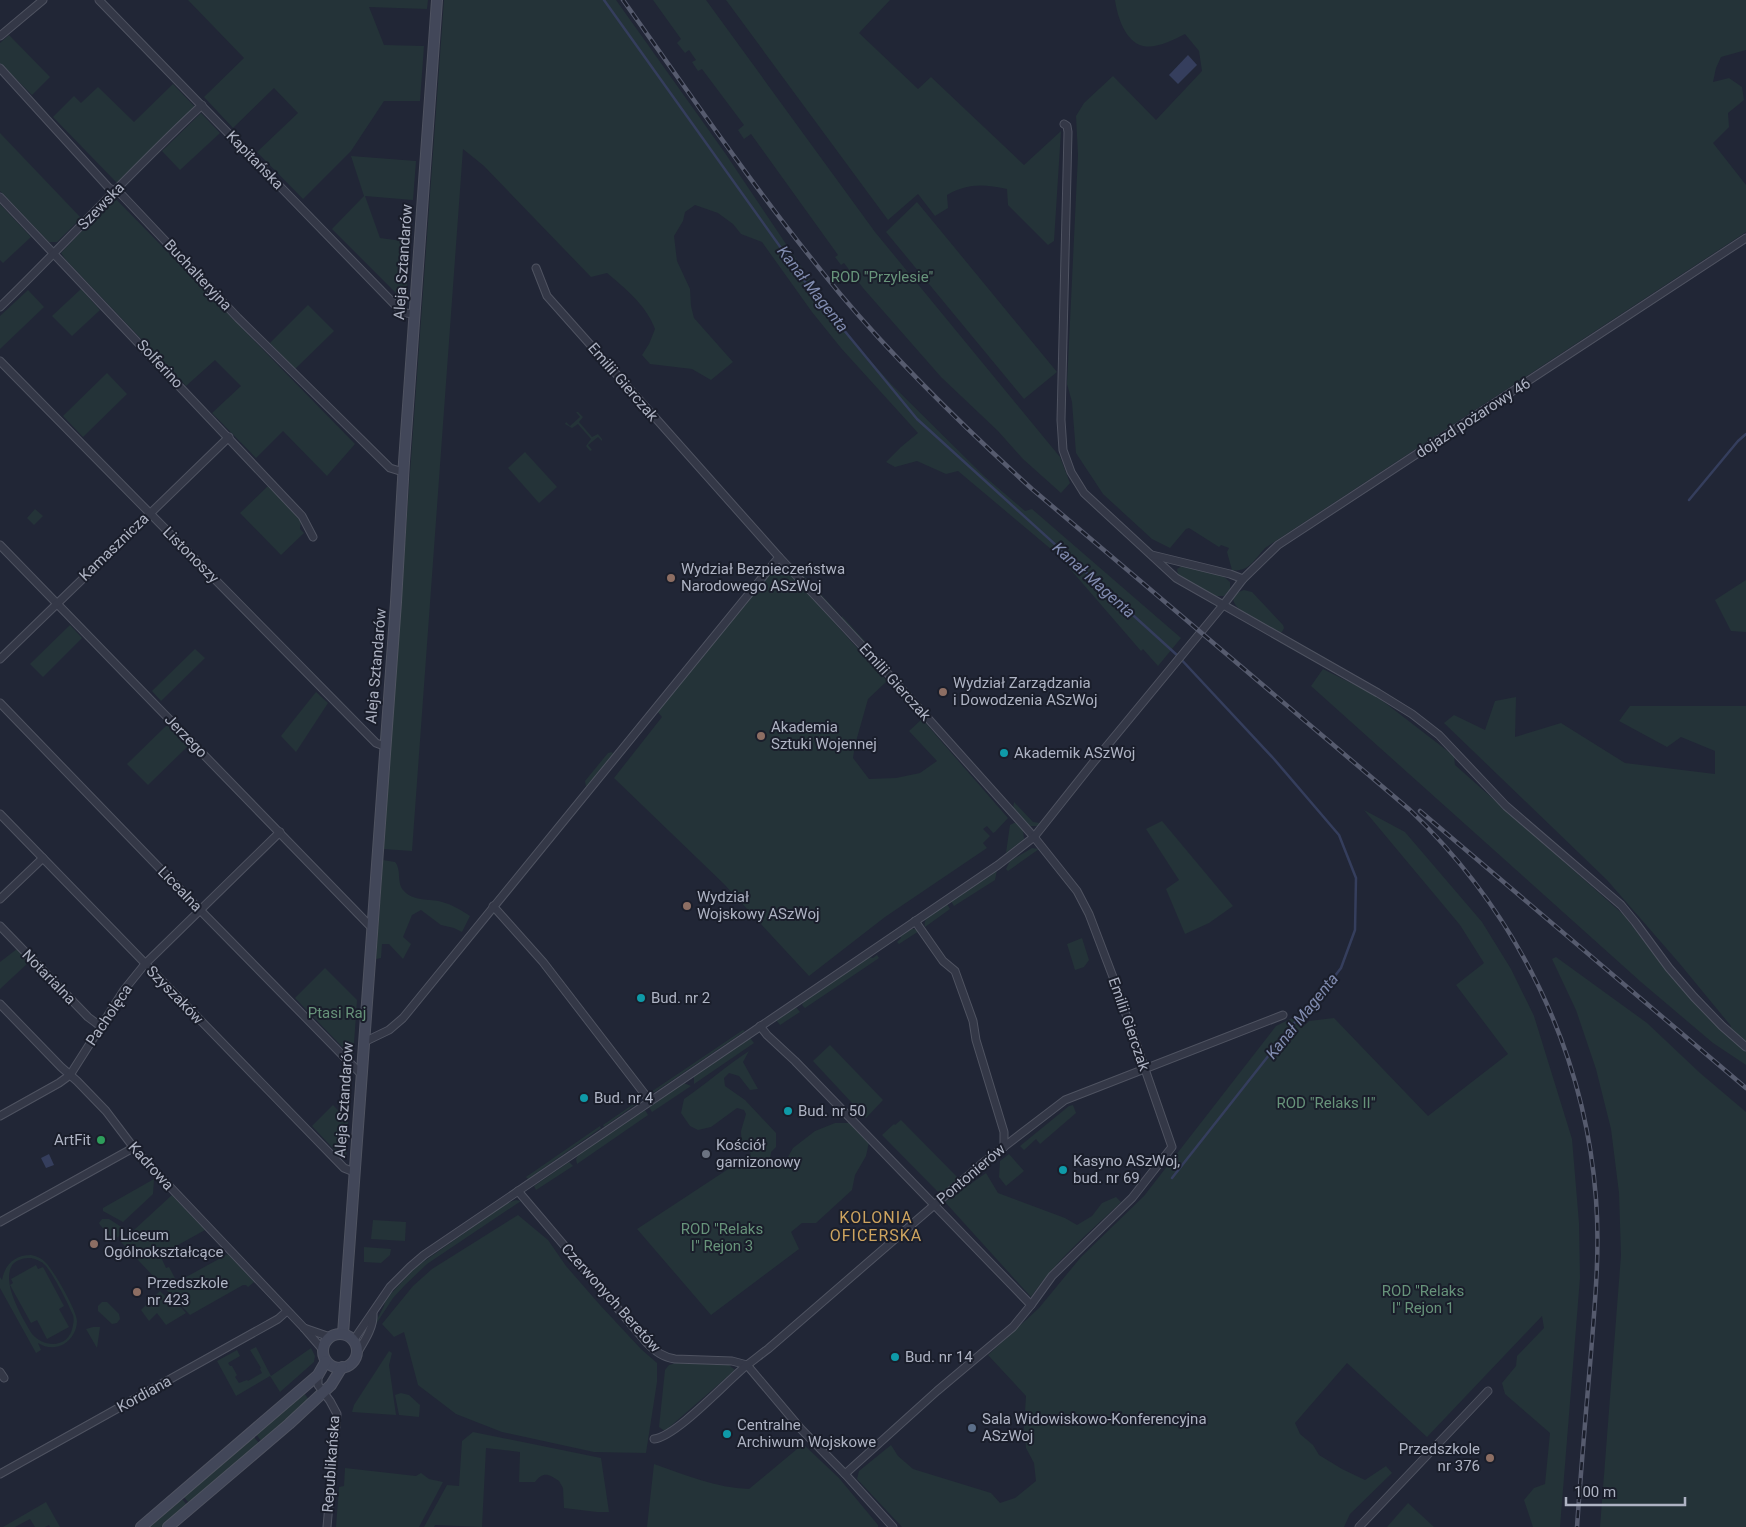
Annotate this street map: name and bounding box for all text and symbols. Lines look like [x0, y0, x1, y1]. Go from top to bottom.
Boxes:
street label: Kapitańska [223, 127, 287, 193]
street label: Szewska [74, 179, 128, 233]
street label: Aleja Sztandarów [390, 204, 416, 320]
street label: Buchalteryjna [160, 236, 236, 314]
water label: Kanał Magenta [773, 242, 853, 336]
park label: ROD "Przylesie" [831, 268, 934, 286]
street label: Solferino [133, 336, 187, 392]
street label: Emilii Gierczak [584, 339, 662, 425]
street label: dojazd pożarowy 46 [1412, 374, 1534, 462]
street label: Kamasznicza [76, 509, 152, 585]
street label: Listonoszy [159, 523, 223, 587]
water label: Kanał Magenta [1049, 538, 1139, 622]
place label: Wydział Bezpieczeństwa Narodowego ASzWoj [681, 560, 845, 595]
marker: Wydział Bezpieczeństwa Narodowego ASzWoj [665, 572, 677, 584]
street label: Aleja Sztandarów [362, 607, 390, 725]
street label: Emilii Gierczak [856, 640, 935, 725]
place label: Wydział Zarządzania i Dowodzenia ASzWoj [953, 674, 1098, 709]
marker: Wydział Zarządzania i Dowodzenia ASzWoj [937, 686, 949, 698]
street label: Jerzego [161, 710, 211, 762]
place label: Akademia Sztuki Wojennej [771, 718, 877, 753]
marker: Akademia Sztuki Wojennej [755, 730, 767, 742]
place label: Akademik ASzWoj [1014, 744, 1135, 762]
marker: Akademik ASzWoj [998, 747, 1010, 759]
street label: Licealna [154, 863, 206, 915]
place label: Wydział Wojskowy ASzWoj [697, 888, 820, 923]
marker: Wydział Wojskowy ASzWoj [681, 900, 693, 912]
street label: Notarialna [18, 946, 80, 1008]
street label: Szyszaków [143, 962, 207, 1028]
water label: Kanał Magenta [1262, 969, 1342, 1063]
street label: Emilii Gierczak [1105, 975, 1154, 1074]
street label: Pacholęca [82, 981, 136, 1049]
place label: Bud. nr 2 [651, 989, 710, 1007]
marker: Bud. nr 2 [635, 992, 647, 1004]
park label: Ptasi Raj [308, 1004, 366, 1022]
street label: Aleja Sztandarów [331, 1042, 357, 1158]
place label: Bud. nr 4 [594, 1089, 654, 1107]
marker: Bud. nr 4 [578, 1092, 590, 1104]
park label: ROD "Relaks II" [1277, 1094, 1376, 1112]
place label: Bud. nr 50 [798, 1102, 866, 1120]
marker: Bud. nr 50 [782, 1105, 794, 1117]
place label: ArtFit [54, 1131, 91, 1149]
marker: ArtFit [95, 1134, 107, 1146]
place label: Kościół garnizonowy [716, 1136, 801, 1171]
street label: Kadrowa [125, 1138, 177, 1194]
street label: Pontonierów [933, 1140, 1009, 1208]
marker: Kościół garnizonowy [700, 1148, 712, 1160]
place label: Kasyno ASzWoj, bud. nr 69 [1073, 1152, 1180, 1187]
marker: Kasyno ASzWoj, bud. nr 69 [1057, 1164, 1069, 1176]
district label: KOLONIA OFICERSKA [830, 1208, 922, 1245]
park label: ROD "Relaks I" Rejon 3 [681, 1220, 763, 1255]
place label: LI Liceum Ogólnokształcące [104, 1226, 224, 1261]
marker: LI Liceum Ogólnokształcące [88, 1238, 100, 1250]
street label: Czerwonych Beretów [557, 1240, 665, 1356]
place label: Przedszkole nr 423 [147, 1274, 228, 1309]
park label: ROD "Relaks I" Rejon 1 [1382, 1282, 1464, 1317]
marker: Przedszkole nr 423 [131, 1286, 143, 1298]
place label: Bud. nr 14 [905, 1348, 973, 1366]
marker: Bud. nr 14 [889, 1351, 901, 1363]
street label: Kordiana [114, 1372, 174, 1416]
place label: Sala Widowiskowo-Konferencyjna ASzWoj [982, 1410, 1207, 1445]
street label: Republikańska [319, 1415, 343, 1513]
place label: Centralne Archiwum Wojskowe [737, 1416, 876, 1451]
marker: Sala Widowiskowo-Konferencyjna ASzWoj [966, 1422, 978, 1434]
marker: Centralne Archiwum Wojskowe [721, 1428, 733, 1440]
place label: Przedszkole nr 376 [1399, 1440, 1480, 1475]
marker: Przedszkole nr 376 [1484, 1452, 1496, 1464]
scale bar [1566, 1474, 1685, 1506]
text: 100 m [1574, 1483, 1616, 1501]

